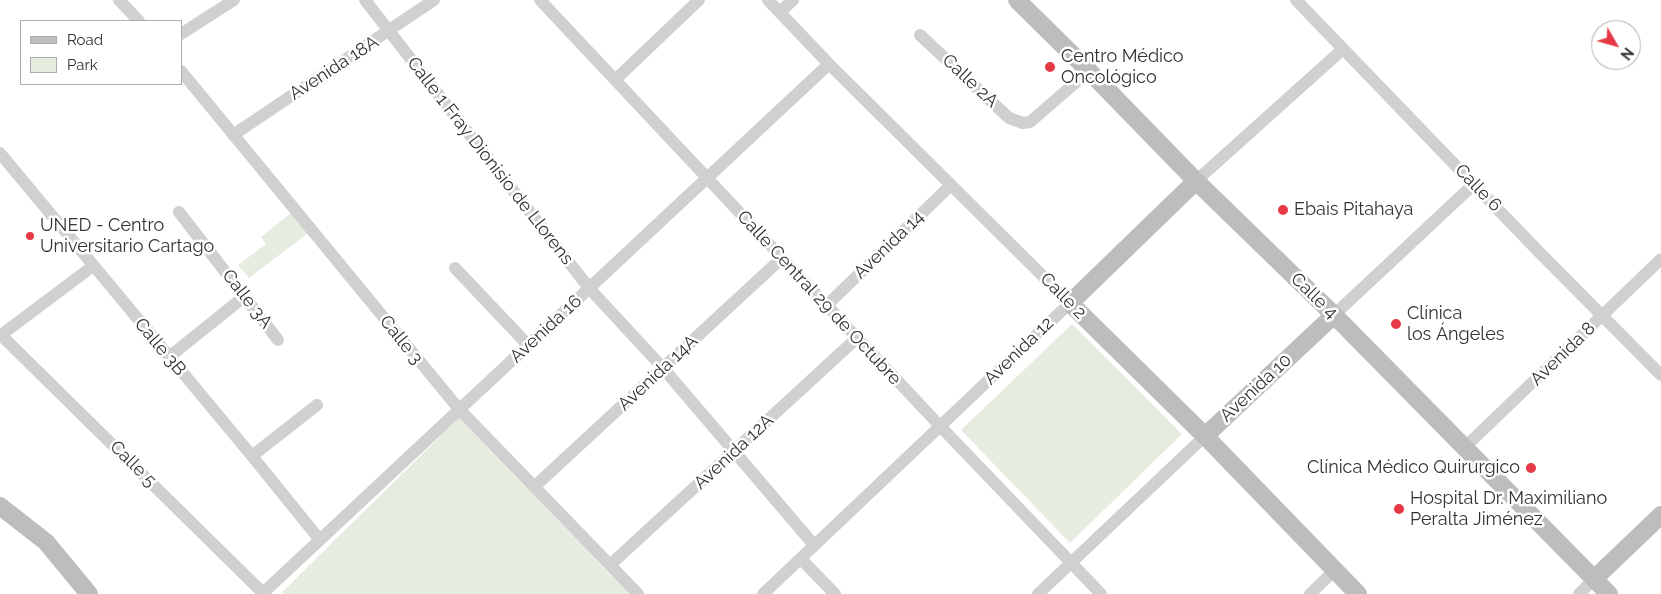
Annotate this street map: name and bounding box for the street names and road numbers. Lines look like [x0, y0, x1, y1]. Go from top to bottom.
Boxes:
street label: Avenida 18A [285, 31, 383, 105]
street label: Calle 2A [938, 50, 1002, 112]
street label: Calle 1 Fray Dionisio de Llorens [402, 53, 578, 269]
street label: Calle 6 [1450, 160, 1506, 216]
street label: Calle Central 29 de Octubre [732, 206, 906, 390]
street label: Avenida 14 [850, 206, 928, 284]
street label: Calle 3A [217, 265, 277, 333]
street label: Calle 2 [1035, 268, 1091, 324]
street label: Calle 4 [1286, 268, 1342, 324]
street label: Avenida 16 [506, 290, 586, 368]
street label: Calle 3 [375, 311, 427, 369]
street label: Avenida 12 [980, 312, 1058, 390]
street label: Calle 3B [130, 314, 190, 380]
street label: Avenida 8 [1526, 318, 1600, 390]
street label: Avenida 14A [614, 331, 702, 415]
street label: Avenida 10 [1216, 349, 1296, 427]
street label: Avenida 12A [690, 410, 778, 494]
street label: Calle 5 [105, 436, 161, 492]

